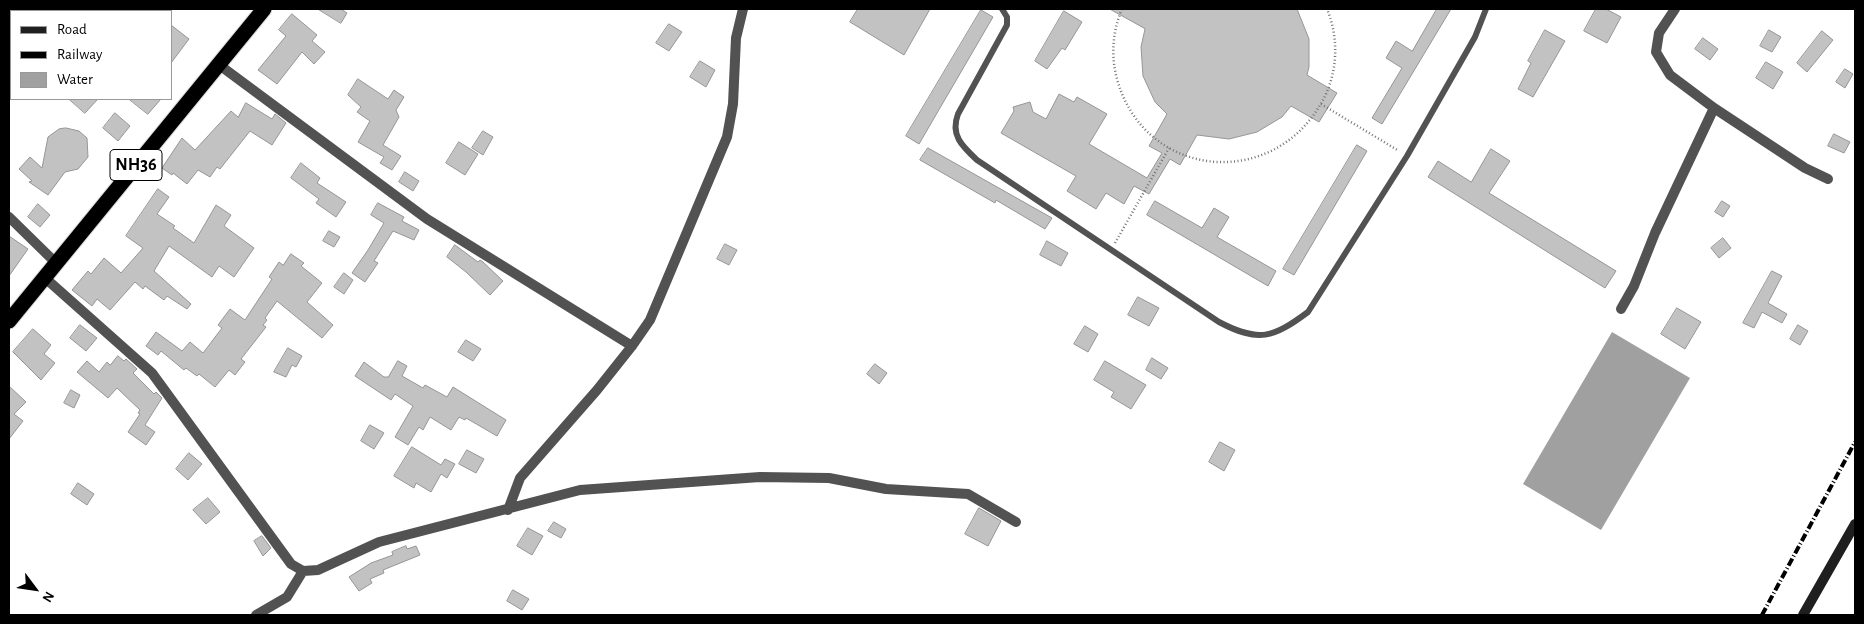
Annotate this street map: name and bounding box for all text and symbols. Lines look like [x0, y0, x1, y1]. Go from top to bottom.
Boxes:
legend [10, 10, 172, 100]
text: Road [57, 22, 87, 37]
text: Railway [57, 47, 102, 62]
text: Water [57, 72, 93, 87]
road number: NH36 [110, 150, 162, 180]
north arrow [10, 564, 60, 614]
text: N [39, 589, 56, 604]

